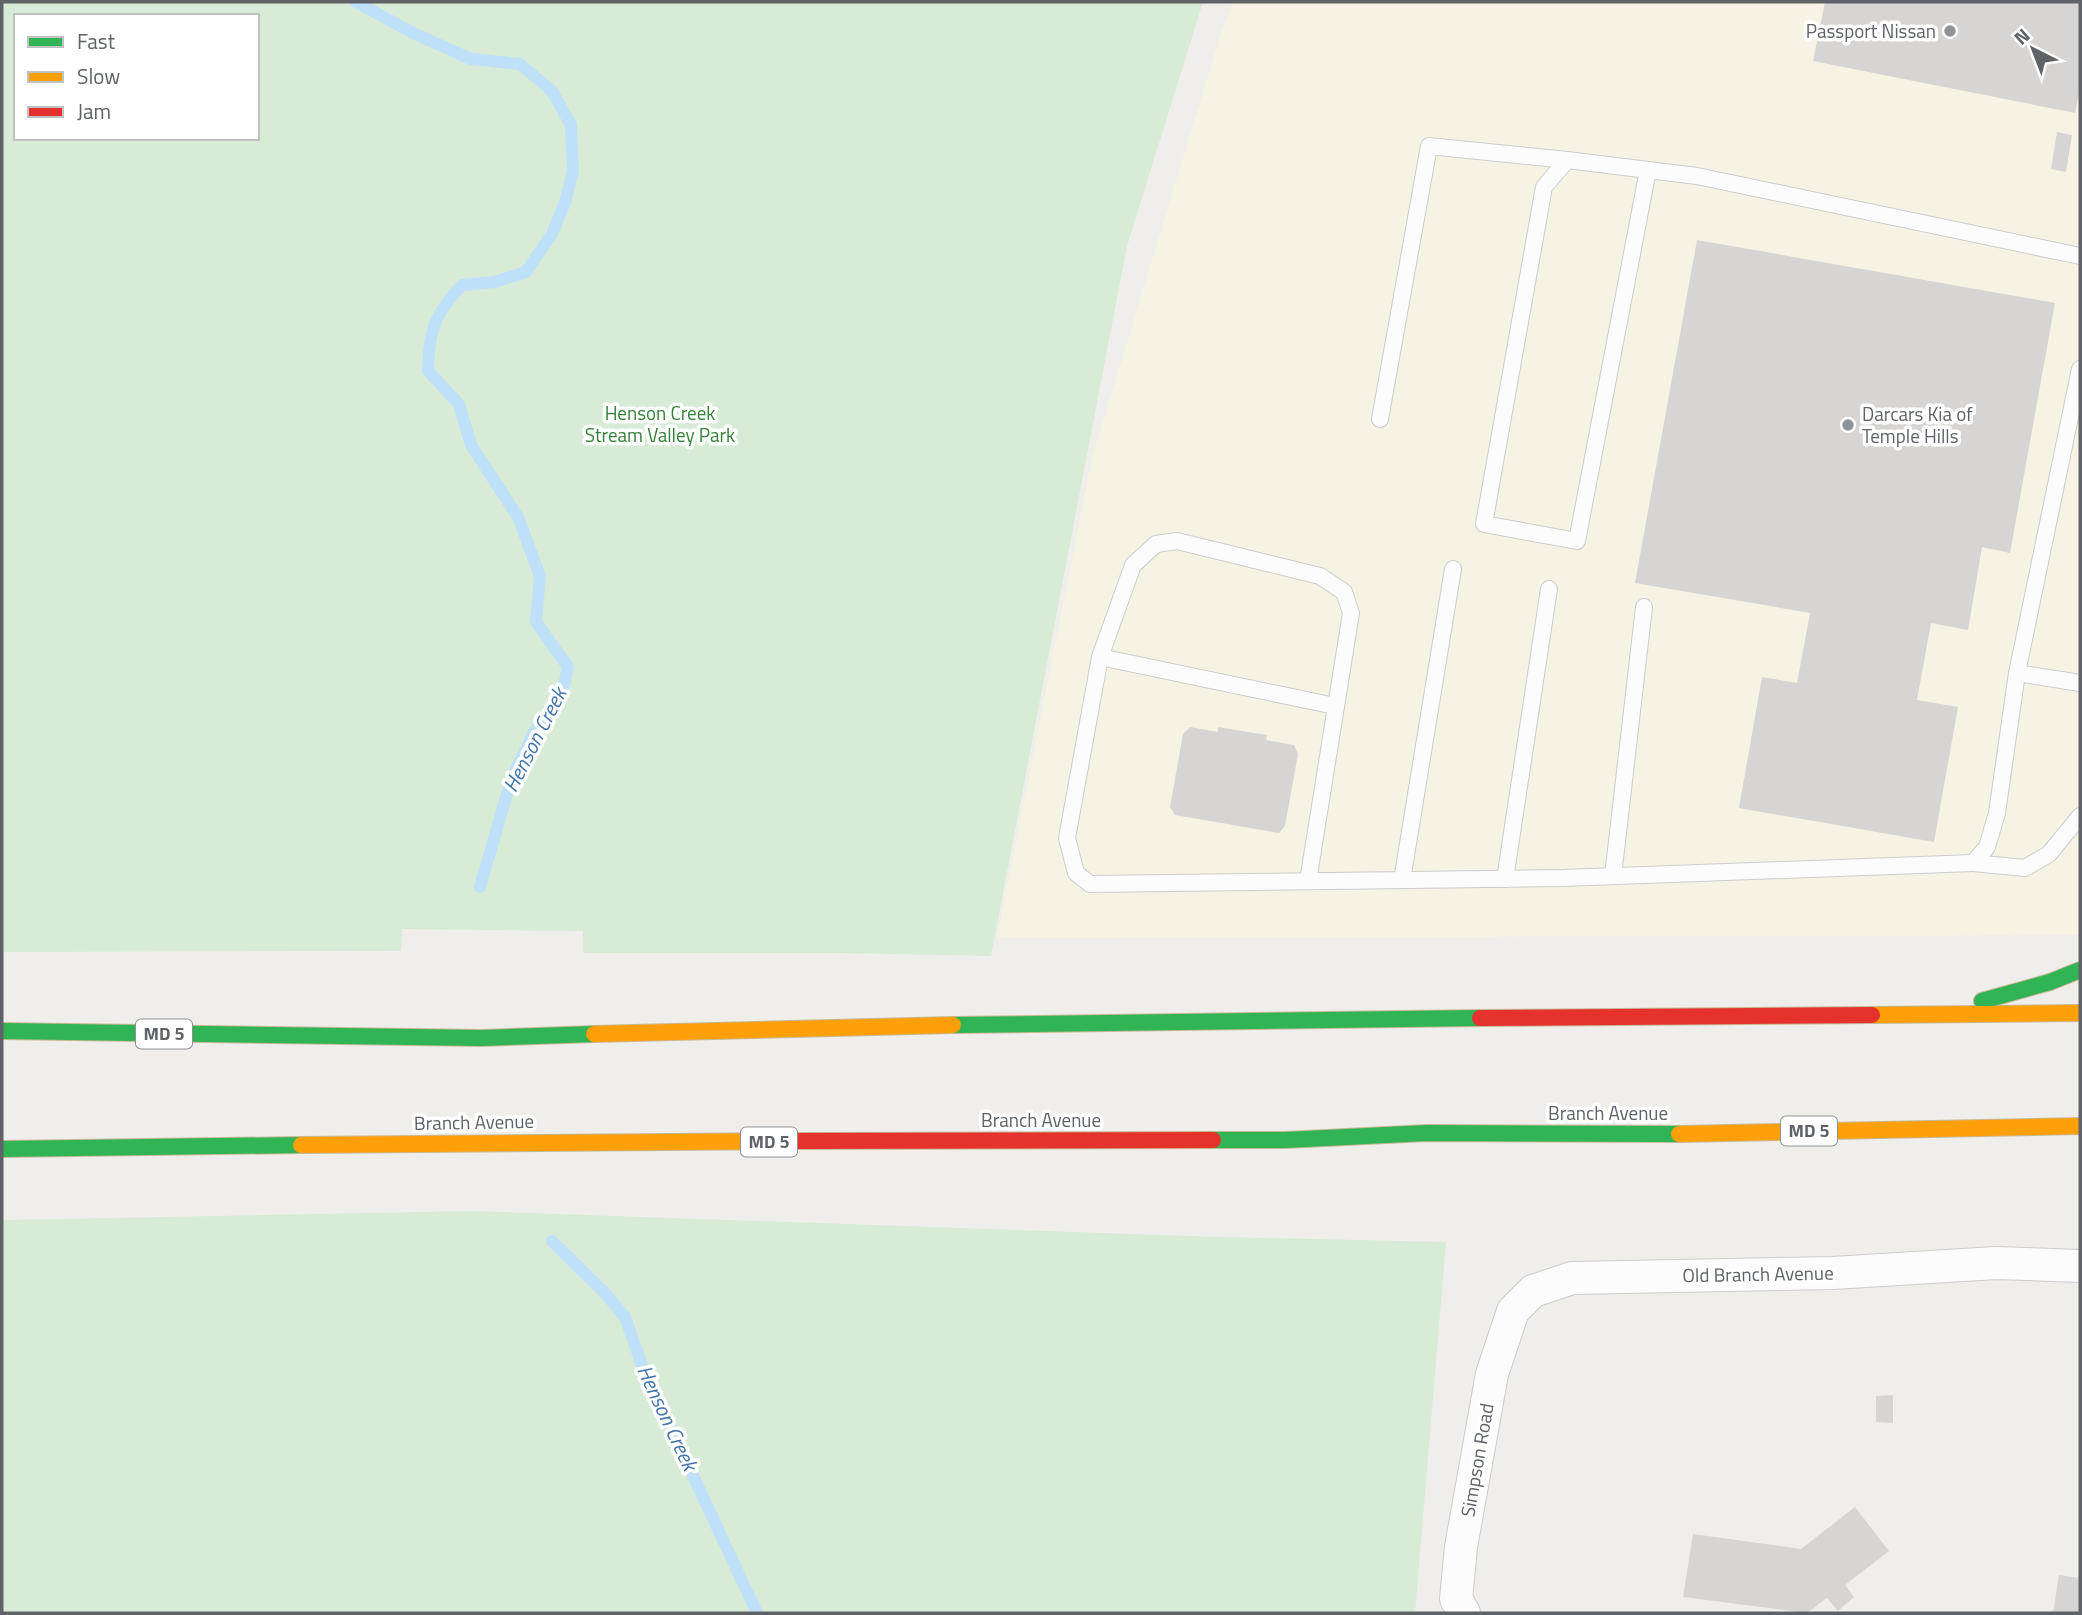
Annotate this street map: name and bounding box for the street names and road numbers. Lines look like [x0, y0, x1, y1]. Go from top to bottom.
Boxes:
road number: MD 5 [136, 1020, 192, 1049]
street label: Branch Avenue [1548, 1098, 1668, 1127]
street label: Branch Avenue [981, 1105, 1101, 1134]
street label: Branch Avenue [414, 1106, 534, 1137]
road number: MD 5 [1781, 1116, 1837, 1146]
road number: MD 5 [741, 1128, 797, 1156]
street label: Old Branch Avenue [1682, 1258, 1834, 1289]
street label: Simpson Road [1452, 1401, 1501, 1519]

